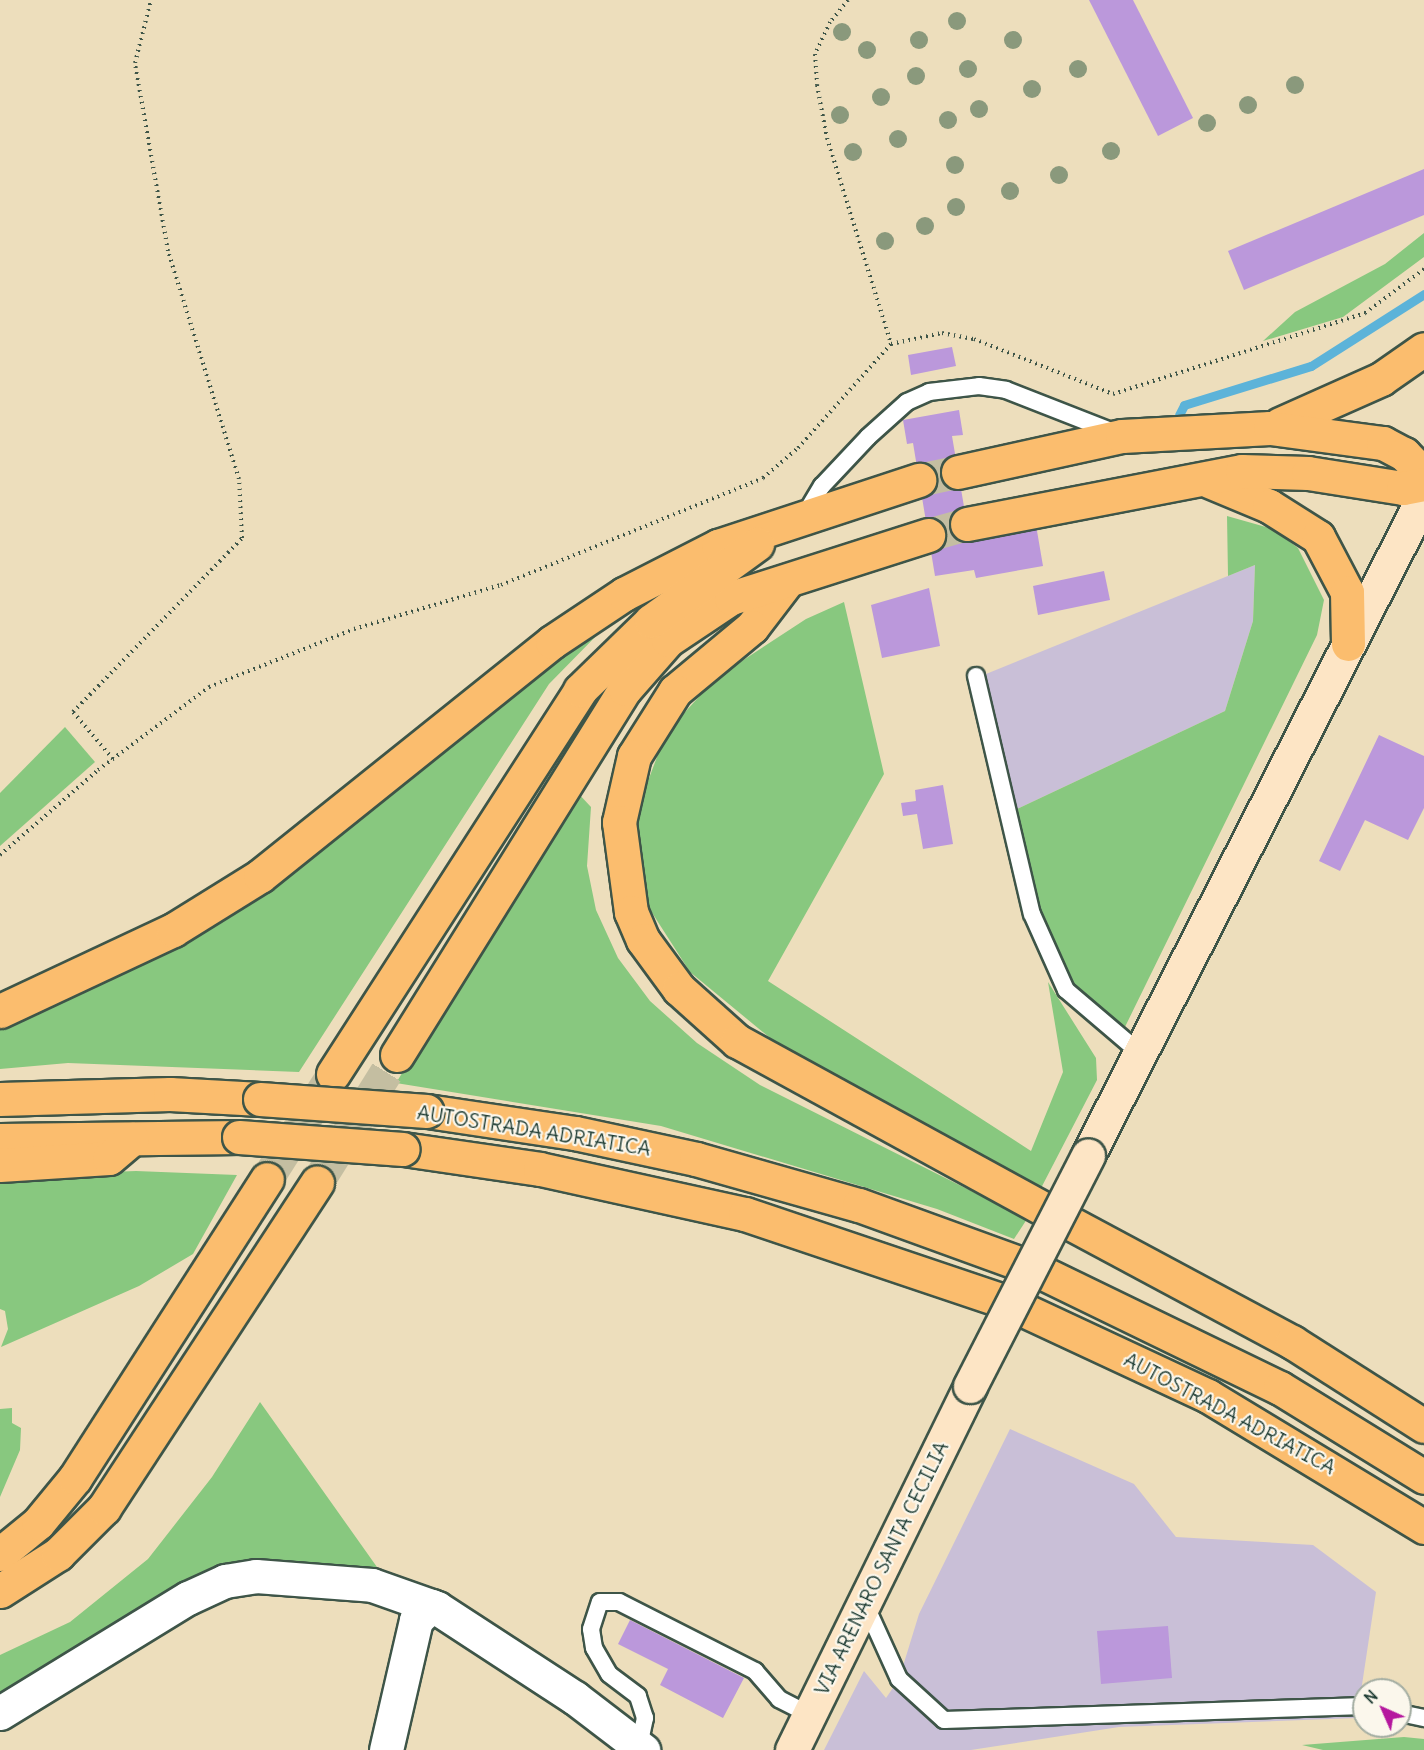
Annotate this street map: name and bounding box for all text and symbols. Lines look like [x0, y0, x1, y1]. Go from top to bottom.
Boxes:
street label: AUTOSTRADA ADRIATICA [416, 1100, 652, 1160]
street label: AUTOSTRADA ADRIATICA [1120, 1347, 1340, 1479]
street label: VIA ARENARO SANTA CECILIA [809, 1437, 953, 1699]
north arrow [1352, 1678, 1412, 1738]
text: N [1360, 1686, 1382, 1708]

